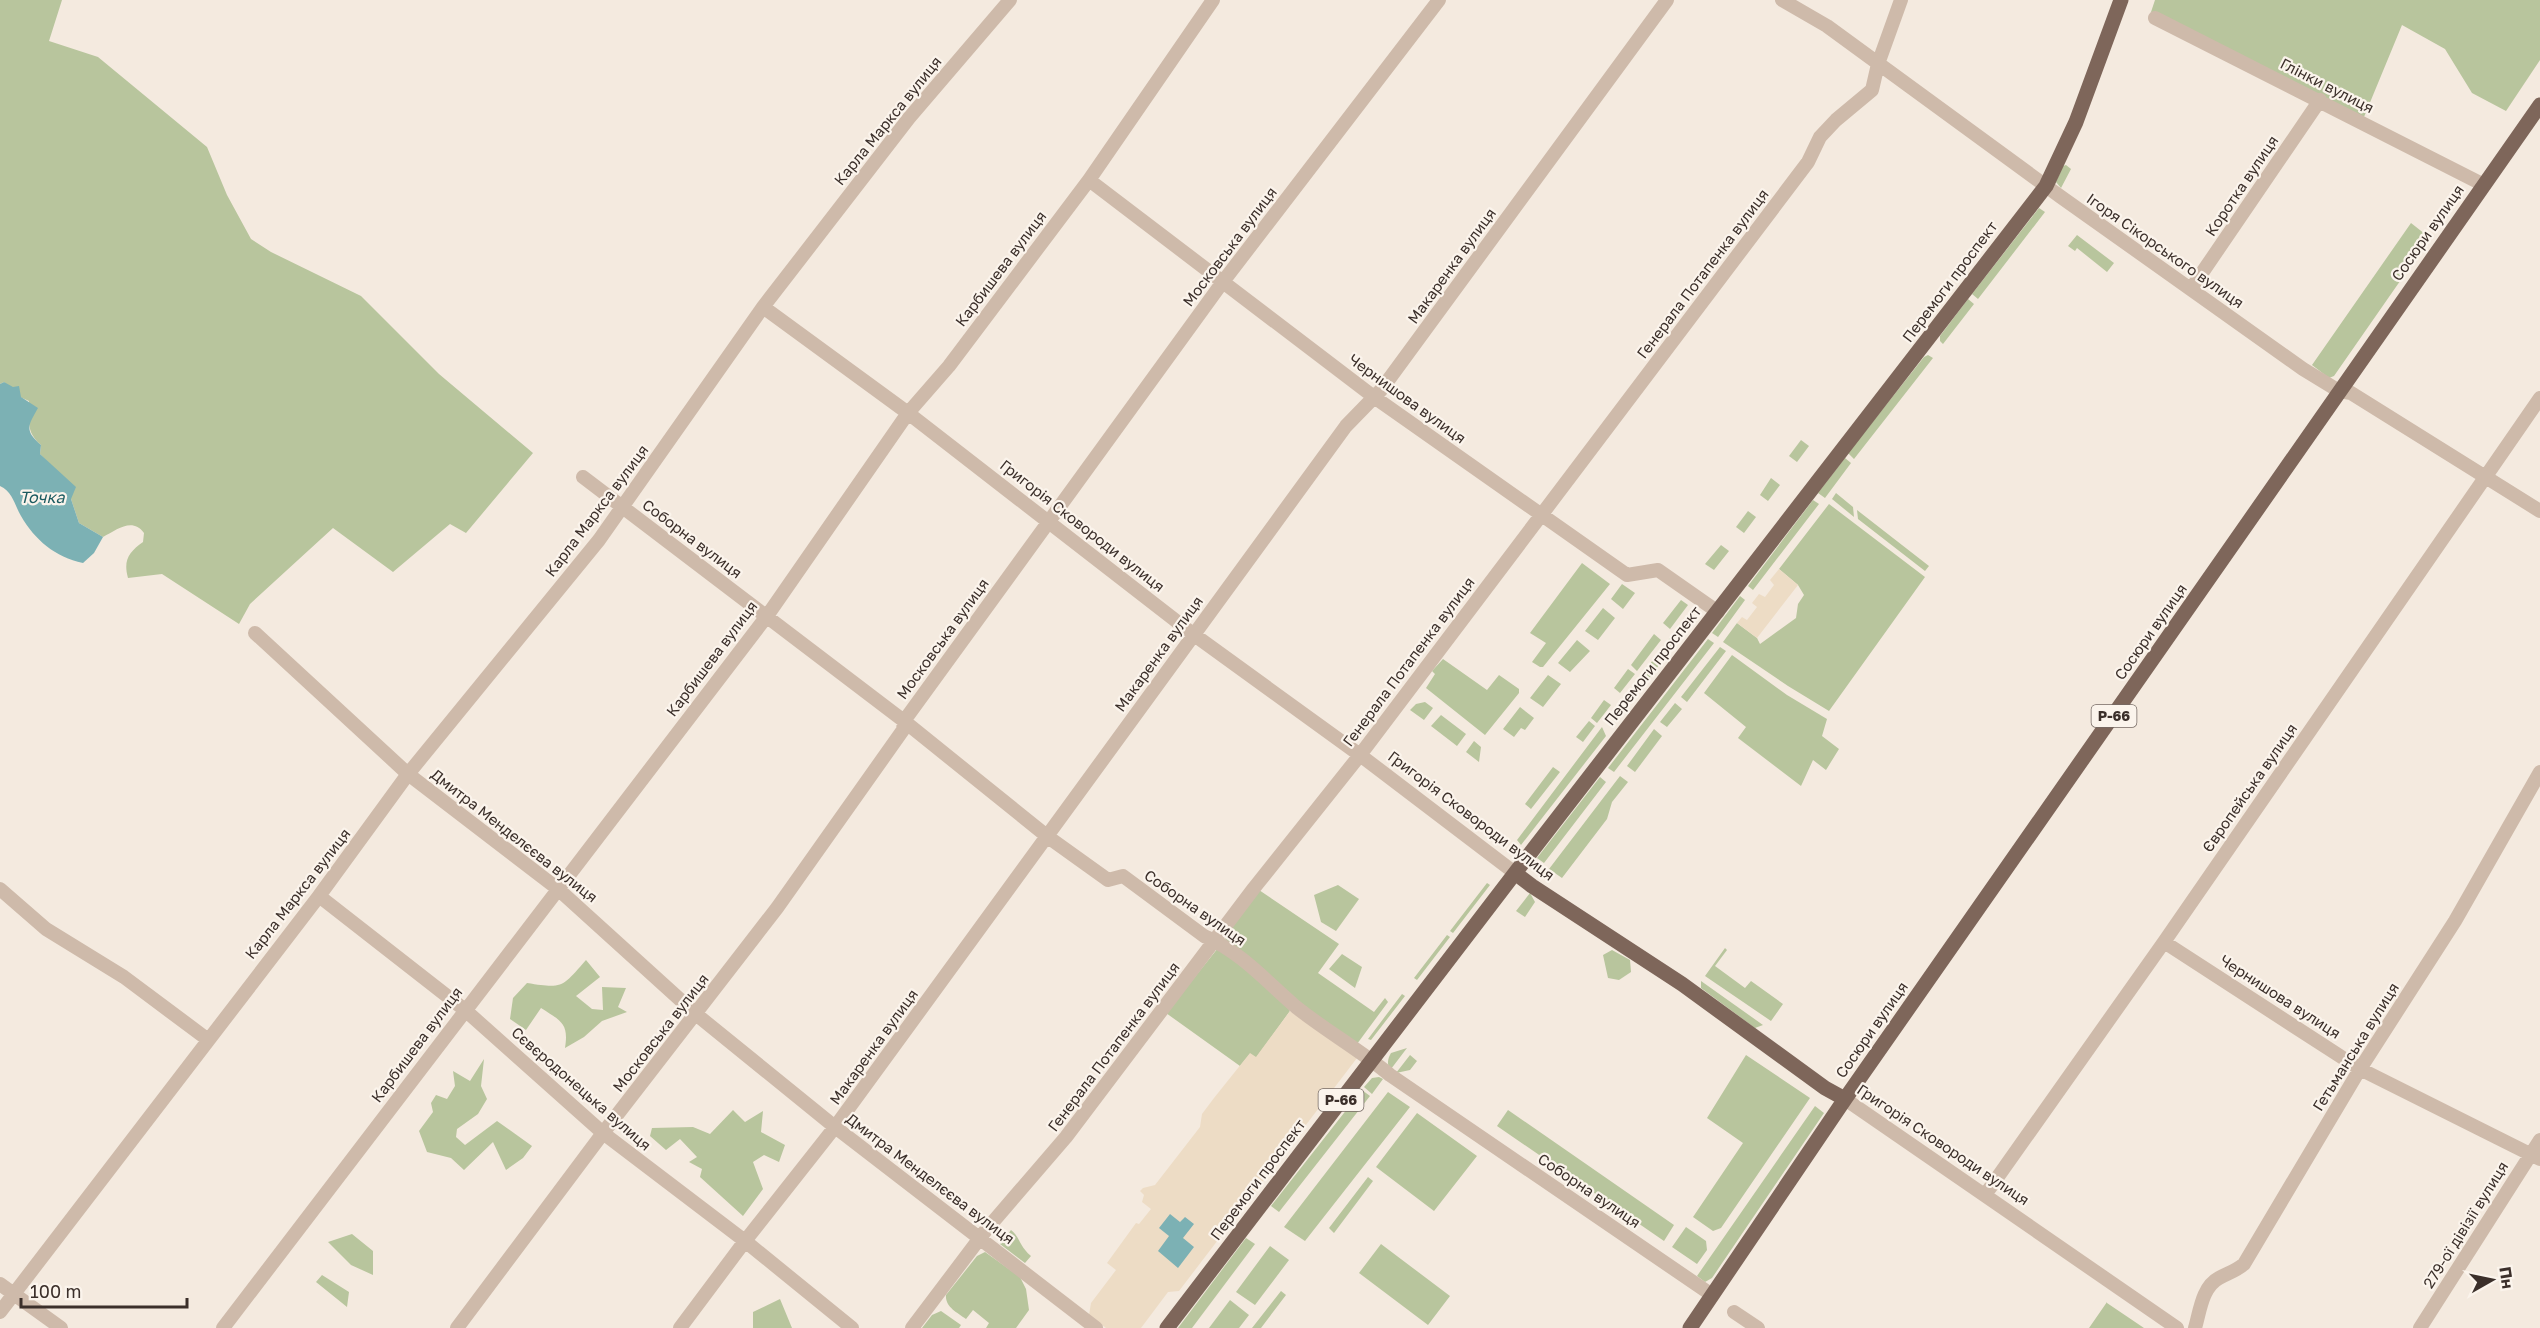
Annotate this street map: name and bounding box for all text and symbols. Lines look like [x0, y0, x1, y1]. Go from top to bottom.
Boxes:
street label: Карла Маркса вулиця [830, 52, 945, 188]
street label: Глінки вулиця [2278, 54, 2377, 116]
street label: Коротка вулиця [2201, 132, 2281, 239]
street label: Сосюри вулиця [2387, 181, 2467, 284]
street label: Московська вулиця [1178, 183, 1280, 310]
street label: Генерала Потапенка вулиця [1633, 185, 1772, 362]
street label: Ігоря Сікорського вулиця [2083, 189, 2248, 311]
street label: Макаренка вулиця [1403, 204, 1499, 327]
street label: Карбишева вулиця [951, 207, 1049, 330]
street label: Перемоги проспект [1898, 217, 2001, 345]
street label: Чернишова вулиця [1346, 350, 1470, 447]
street label: Карла Маркса вулиця [541, 441, 652, 580]
street label: Григорія Сковороди вулиця [997, 455, 1168, 595]
water label: Точка [19, 487, 65, 507]
street label: Соборна вулиця [639, 495, 746, 581]
street label: Генерала Потапенка вулиця [1339, 573, 1478, 750]
street label: Московська вулиця [892, 575, 992, 702]
street label: Сосюри вулиця [2110, 580, 2190, 683]
street label: Макаренка вулиця [1110, 592, 1206, 715]
street label: Карбишева вулиця [662, 597, 760, 720]
street label: Перемоги проспект [1600, 602, 1705, 729]
road number: Р-66 [2092, 705, 2136, 727]
street label: Європейська вулиця [2198, 720, 2300, 855]
street label: Григорія Сковороди вулиця [1385, 747, 1558, 884]
street label: Дмитра Менделєєва вулиця [428, 765, 601, 906]
street label: Карла Маркса вулиця [241, 825, 354, 962]
street label: Соборна вулиця [1141, 865, 1250, 949]
street label: Чернишова вулиця [2217, 950, 2344, 1042]
street label: Генерала Потапенка вулиця [1044, 958, 1183, 1135]
street label: Московська вулиця [609, 970, 712, 1095]
street label: Сосюри вулиця [1831, 978, 1911, 1081]
street label: Гетьманська вулиця [2308, 979, 2402, 1114]
street label: Карбишева вулиця [367, 983, 465, 1106]
street label: Макаренка вулиця [825, 985, 921, 1108]
street label: Сєвєродонецька вулиця [508, 1023, 655, 1154]
street label: Григорія Сковороди вулиця [1854, 1080, 2033, 1209]
road number: Р-66 [1318, 1089, 1364, 1111]
street label: Дмитра Менделєєва вулиця [843, 1109, 1018, 1247]
street label: Перемоги проспект [1206, 1115, 1309, 1243]
street label: Соборна вулиця [1535, 1149, 1644, 1231]
street label: 279-ої дівізії вулиця [2419, 1158, 2511, 1291]
north arrow [2462, 1250, 2522, 1310]
text: Пн [2495, 1265, 2518, 1290]
scale bar [21, 1271, 188, 1309]
text: 100 m [30, 1280, 81, 1302]

